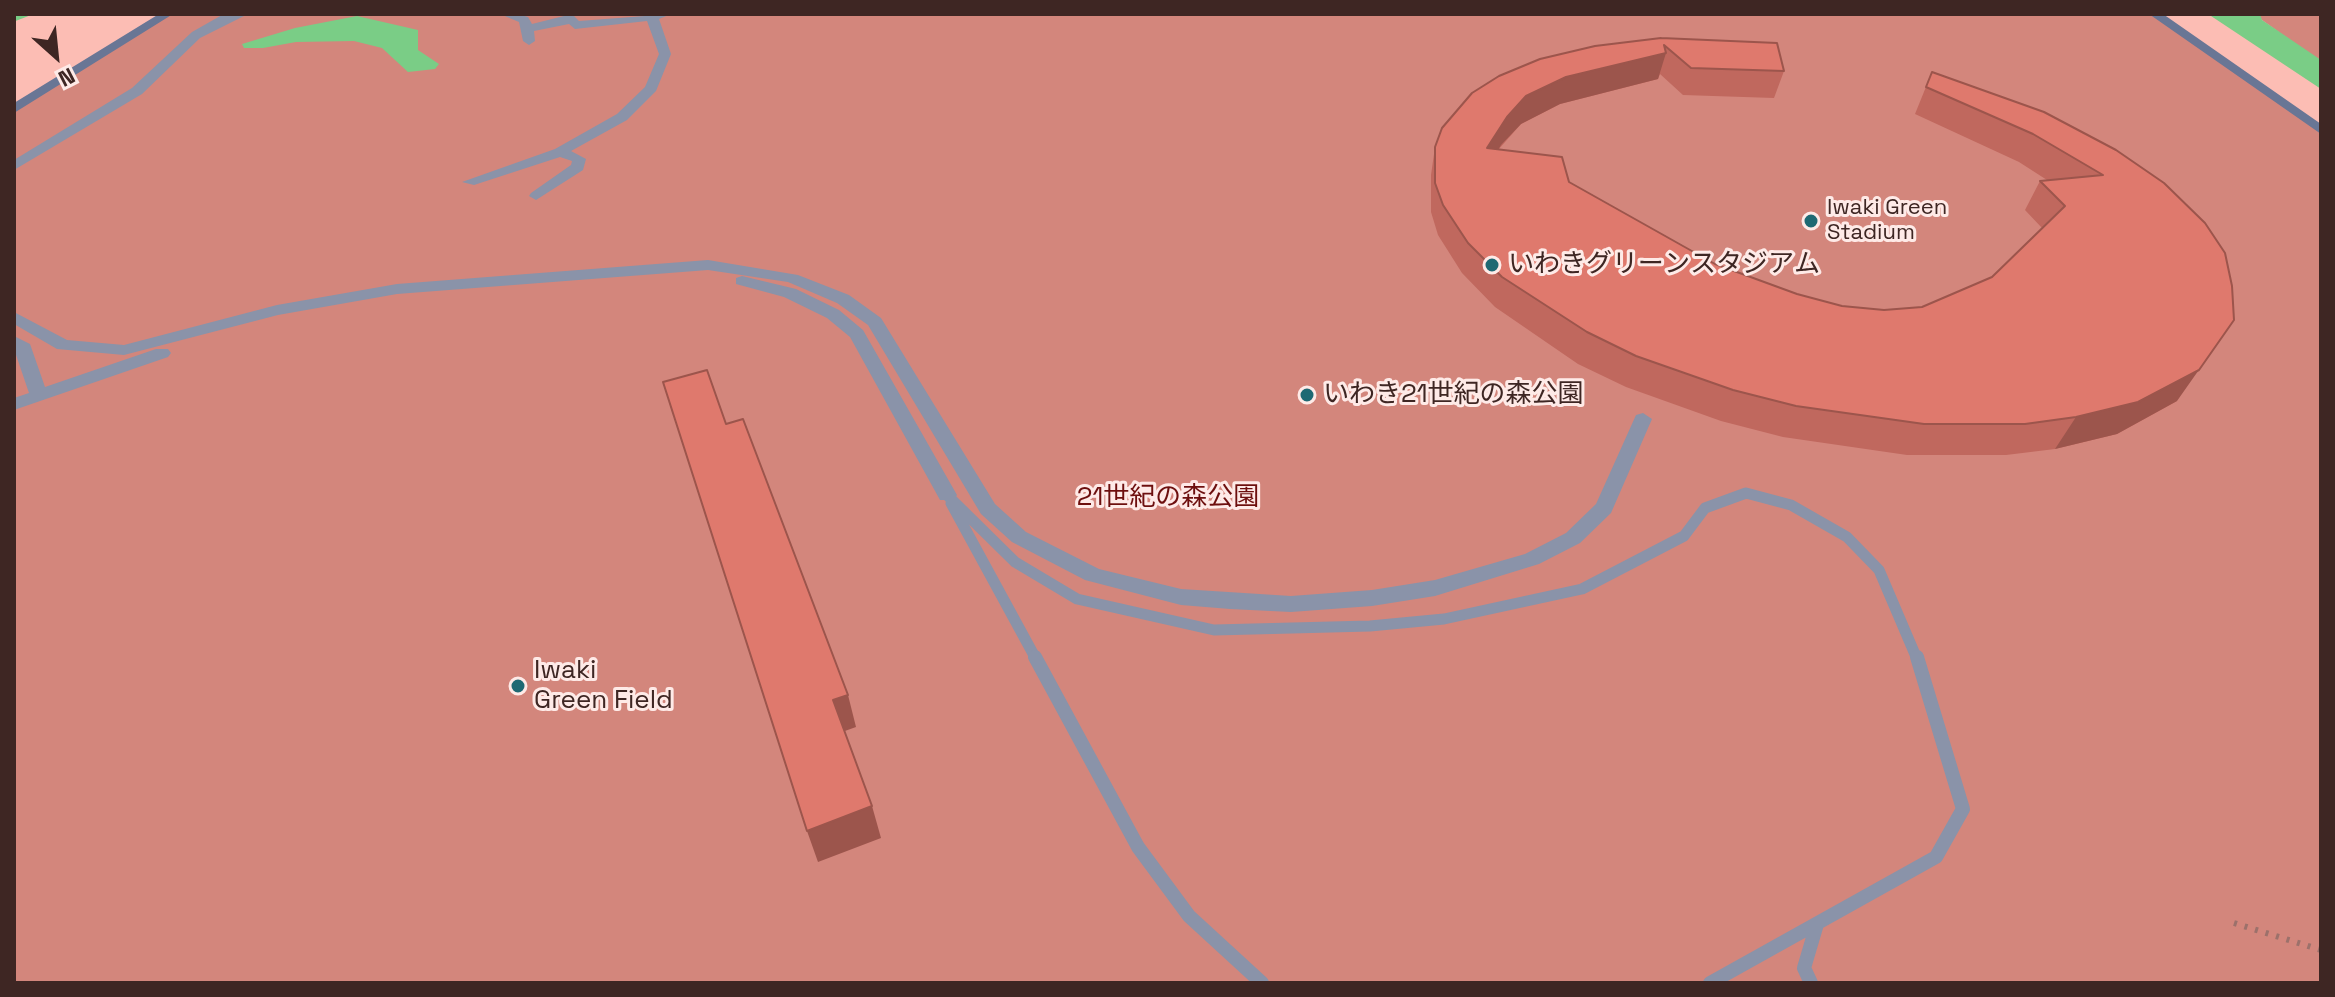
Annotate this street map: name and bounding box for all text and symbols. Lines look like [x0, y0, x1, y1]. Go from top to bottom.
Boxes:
north arrow [16, 16, 96, 96]
text: N [54, 62, 80, 93]
place label: Iwaki Green Stadium [1827, 195, 1947, 246]
marker: Iwaki Green Stadium [1802, 212, 1820, 230]
place label: いわきグリーンスタジアム [1508, 249, 1820, 281]
marker: いわきグリーンスタジアム [1483, 256, 1501, 274]
place label: いわき21世紀の森公園 [1323, 379, 1584, 411]
marker: いわき21世紀の森公園 [1298, 386, 1316, 404]
park label: 21世紀の森公園 [1077, 482, 1259, 514]
place label: Iwaki Green Field [534, 655, 673, 716]
marker: Iwaki Green Field [509, 677, 527, 695]

